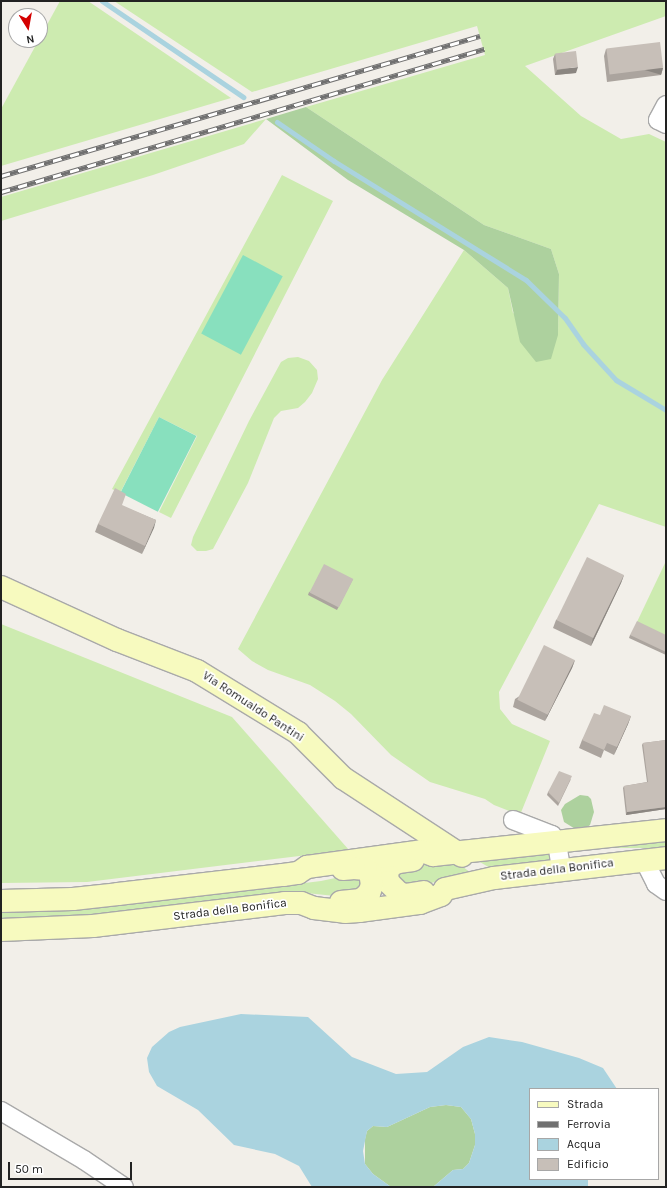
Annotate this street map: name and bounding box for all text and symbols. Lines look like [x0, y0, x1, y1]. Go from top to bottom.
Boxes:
north arrow [8, 8, 48, 48]
text: N [25, 32, 35, 46]
street label: Via Romualdo Pantini [200, 669, 306, 745]
street label: Strada della Bonifica [500, 856, 614, 884]
street label: Strada della Bonifica [173, 896, 287, 924]
legend [529, 1088, 659, 1180]
text: Strada [567, 1097, 603, 1111]
text: Ferrovia [567, 1117, 611, 1131]
text: Acqua [567, 1137, 601, 1151]
scale bar [10, 1154, 134, 1180]
text: Edificio [567, 1157, 608, 1171]
text: 50 m [15, 1162, 43, 1176]

